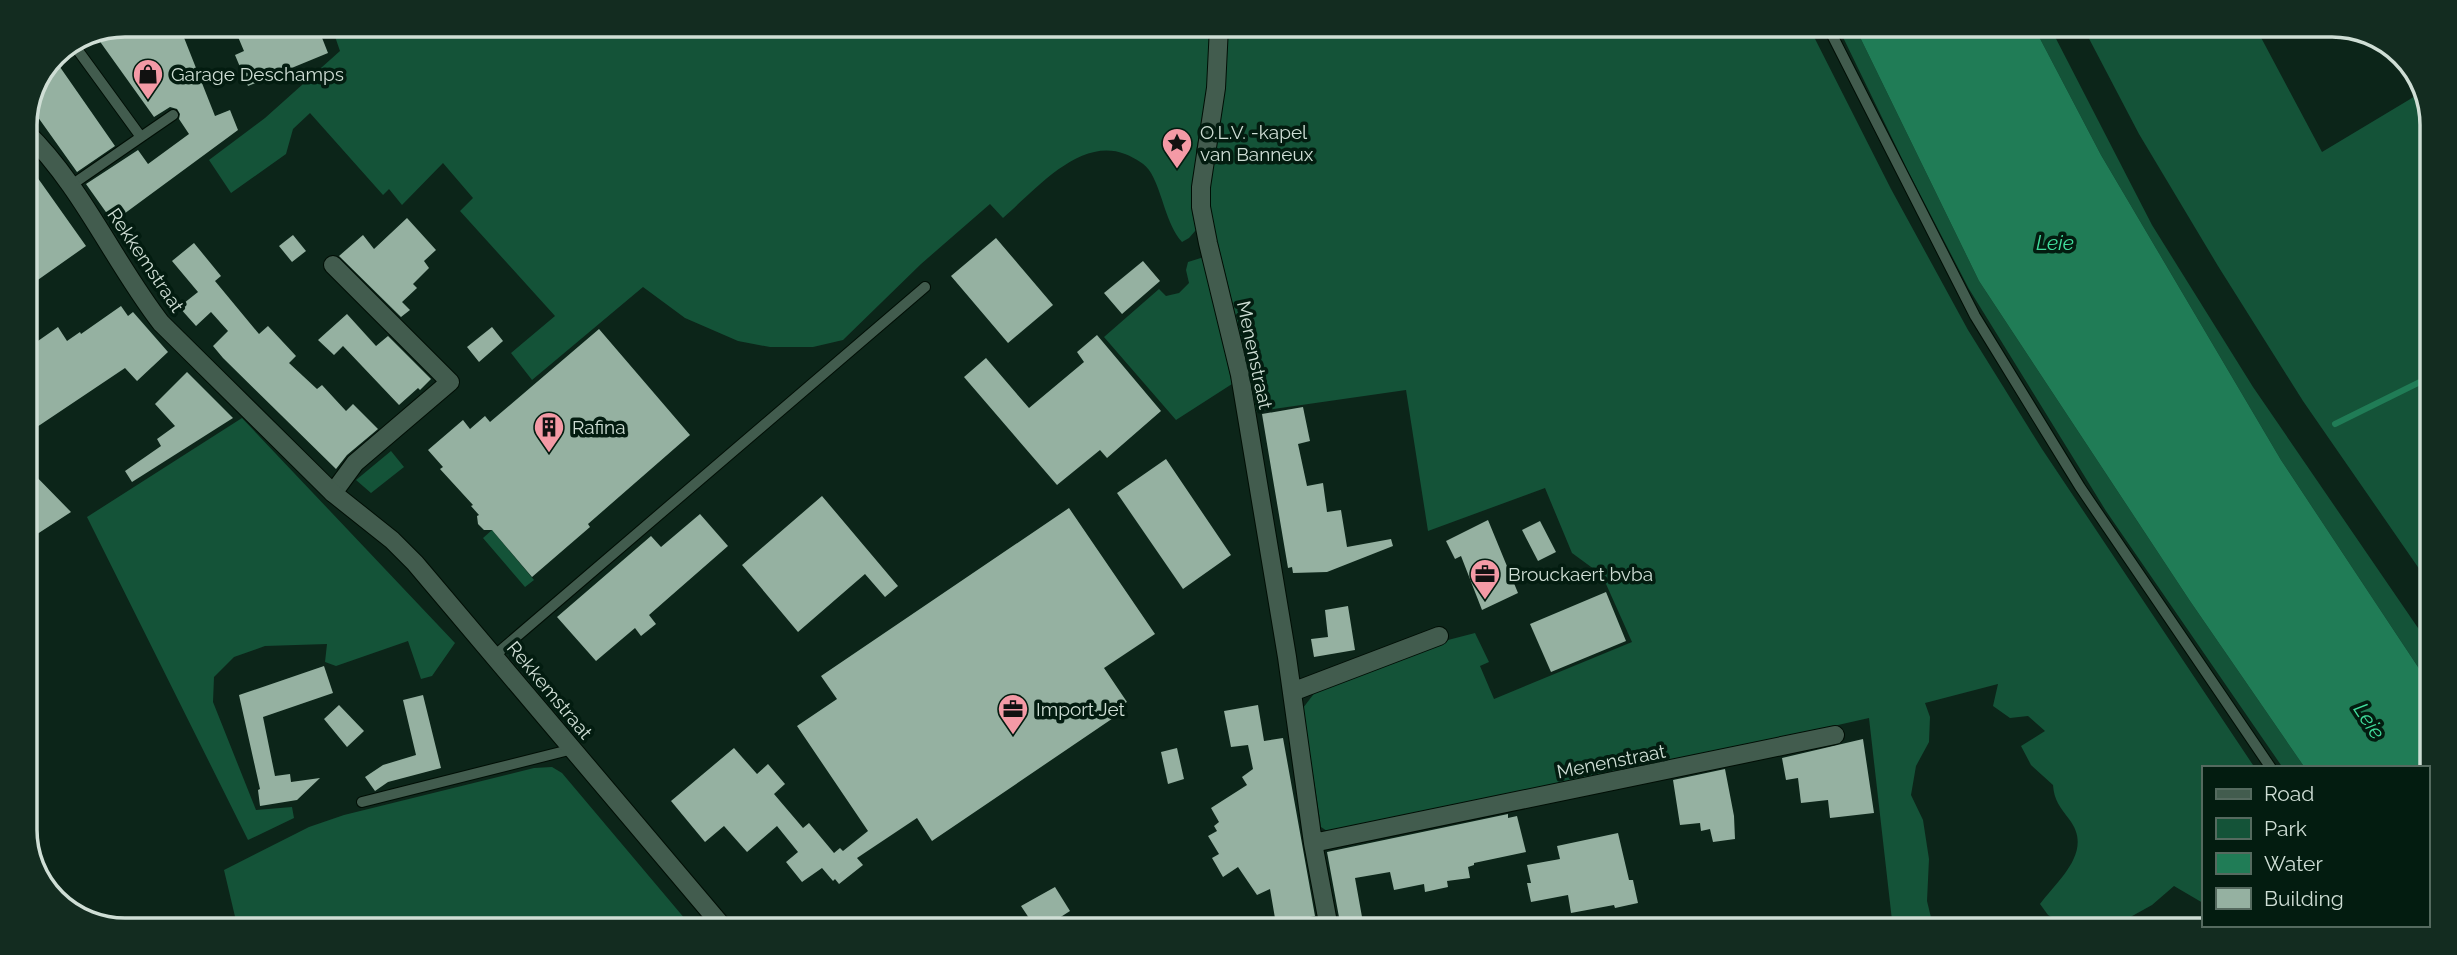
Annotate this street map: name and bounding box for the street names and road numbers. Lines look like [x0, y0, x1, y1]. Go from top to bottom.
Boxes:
street label: Rekkemstraat [103, 204, 189, 317]
street label: Menenstraat [1233, 299, 1277, 412]
street label: Rekkemstraat [503, 637, 598, 744]
street label: Menenstraat [1555, 740, 1668, 782]

